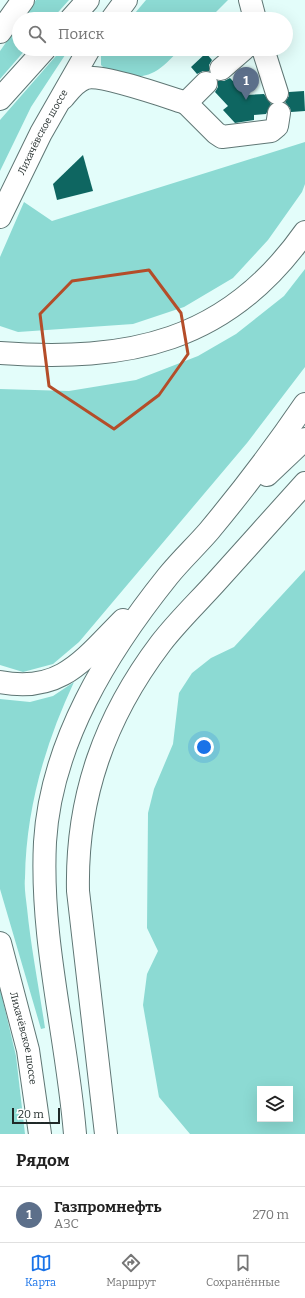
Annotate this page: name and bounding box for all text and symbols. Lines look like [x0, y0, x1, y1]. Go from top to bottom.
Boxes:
search box [12, 12, 293, 56]
icon: search [26, 23, 48, 45]
text: Поиск [58, 25, 104, 43]
pin: 1 [233, 67, 259, 100]
street label: Лихачёвское шоссе [15, 88, 71, 177]
your location [194, 737, 214, 757]
street label: Лихачёвское шоссе [7, 990, 39, 1085]
map controls [257, 1086, 293, 1122]
button: layers [257, 1086, 293, 1122]
scale bar [12, 1106, 60, 1125]
text: 20 m [18, 1108, 44, 1121]
text: Рядом [16, 1150, 69, 1171]
text: Газпромнефть [54, 1198, 161, 1216]
text: 1 [26, 1207, 32, 1222]
text: 270 m [252, 1207, 289, 1222]
text: АЗС [54, 1216, 79, 1231]
tab: Карта [25, 1252, 56, 1289]
tab: Маршрут [106, 1252, 156, 1289]
tab: Сохранённые [206, 1252, 280, 1289]

